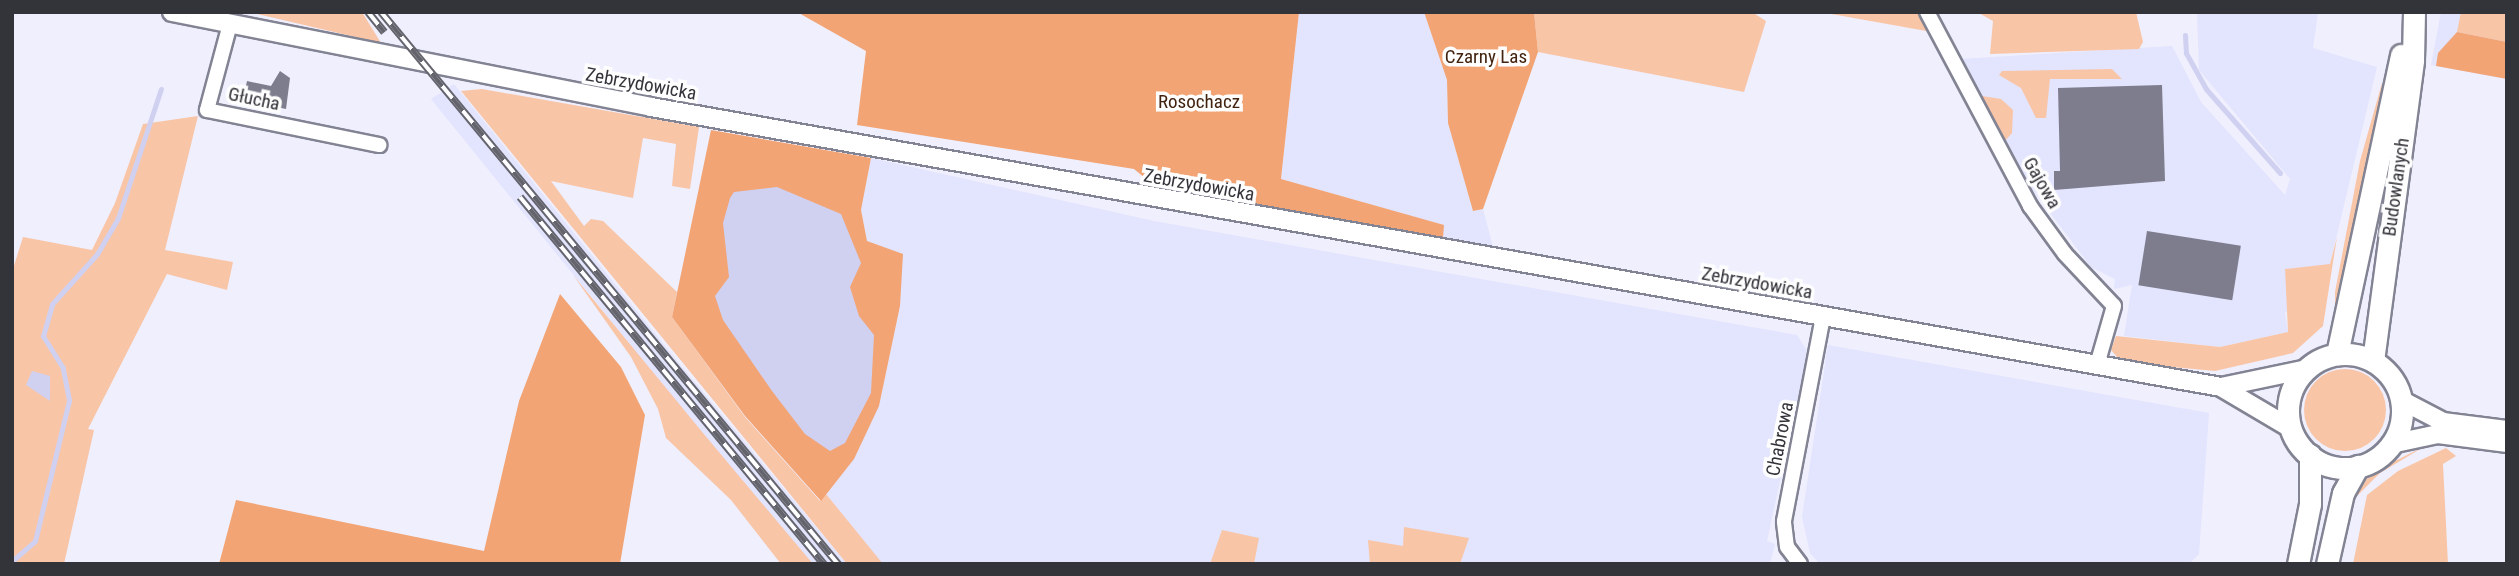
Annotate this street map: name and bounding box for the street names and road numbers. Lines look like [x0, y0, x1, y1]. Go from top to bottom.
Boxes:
street label: Zebrzydowicka [584, 63, 698, 105]
street label: Głucha [226, 82, 282, 116]
street label: Budowlanych [2378, 136, 2414, 238]
street label: Gajowa [2018, 153, 2066, 213]
street label: Zebrzydowicka [1142, 164, 1256, 206]
street label: Zebrzydowicka [1700, 262, 1814, 304]
street label: Chabrowa [1762, 400, 1798, 478]

